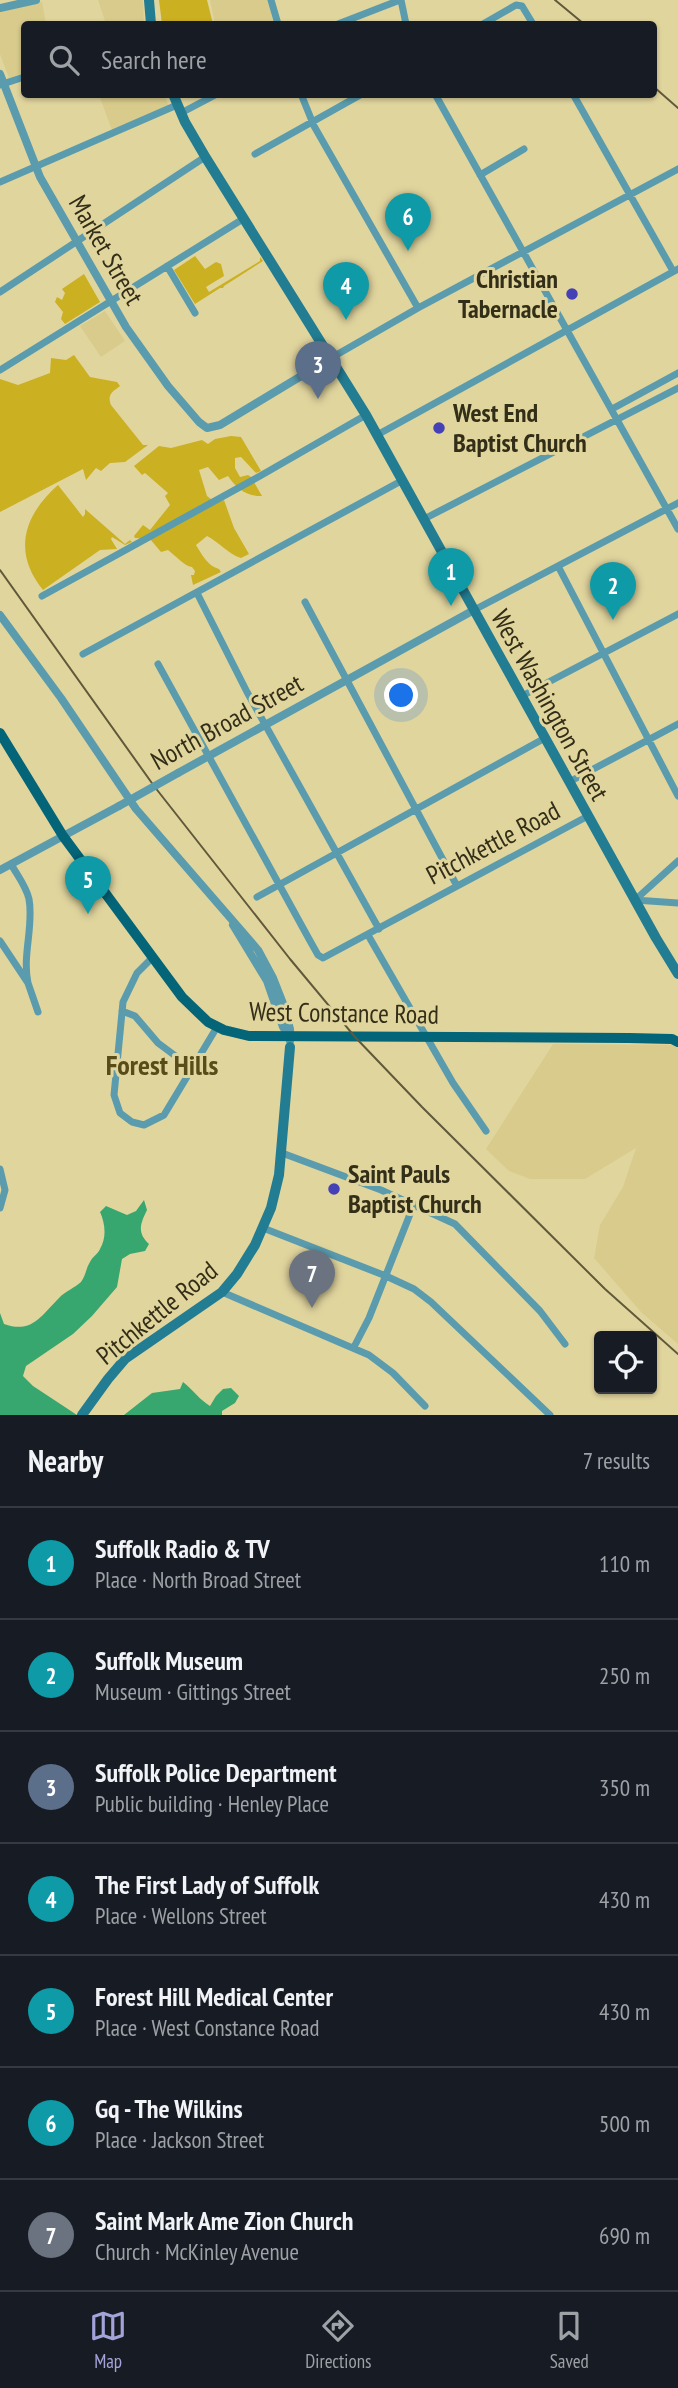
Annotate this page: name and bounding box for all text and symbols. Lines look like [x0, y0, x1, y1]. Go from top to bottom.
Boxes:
search box [21, 21, 657, 98]
icon: search [45, 41, 83, 79]
text: Search here [101, 43, 207, 76]
street label: Market Street [62, 189, 151, 310]
pin: 6 [385, 193, 431, 251]
pin: 4 [323, 262, 369, 320]
place label: Christian Tabernacle [458, 262, 558, 325]
marker: Christian Tabernacle [564, 286, 580, 302]
pin: 3 [295, 341, 341, 399]
place label: West End Baptist Church [452, 396, 587, 459]
marker: West End Baptist Church [431, 420, 447, 436]
pin: 1 [428, 548, 474, 606]
pin: 2 [590, 562, 636, 620]
street label: West Washington Street [484, 604, 616, 806]
street label: North Broad Street [145, 666, 309, 777]
your location [384, 678, 418, 712]
street label: Pitchkettle Road [420, 794, 565, 892]
pin: 5 [65, 856, 111, 914]
street label: West Constance Road [249, 994, 439, 1031]
district label: Forest Hills [106, 1046, 219, 1083]
place label: Saint Pauls Baptist Church [348, 1157, 482, 1220]
marker: Saint Pauls Baptist Church [326, 1181, 342, 1197]
pin: 7 [289, 1250, 335, 1308]
street label: Pitchkettle Road [89, 1254, 224, 1372]
map controls [594, 1331, 657, 1394]
button: locate [594, 1331, 657, 1394]
text: Nearby [28, 1441, 103, 1480]
text: 7 results [583, 1446, 650, 1475]
text: Suffolk Radio & TV [95, 1532, 270, 1565]
text: 1 [46, 1549, 57, 1578]
text: 110 m [599, 1549, 650, 1578]
text: Place · North Broad Street [95, 1565, 301, 1594]
text: Suffolk Museum [95, 1644, 243, 1677]
text: 2 [46, 1661, 57, 1690]
text: 250 m [599, 1661, 650, 1690]
text: Museum · Gittings Street [95, 1677, 291, 1706]
text: Suffolk Police Department [95, 1756, 337, 1789]
text: 3 [46, 1773, 57, 1802]
text: 350 m [599, 1773, 650, 1802]
text: Public building · Henley Place [95, 1789, 329, 1818]
text: The First Lady of Suffolk [95, 1868, 319, 1901]
text: 4 [46, 1885, 57, 1914]
text: 430 m [599, 1885, 650, 1914]
text: Place · Wellons Street [95, 1901, 267, 1930]
text: Forest Hill Medical Center [95, 1980, 333, 2013]
text: 5 [46, 1997, 57, 2026]
text: 430 m [599, 1997, 650, 2026]
text: Place · West Constance Road [95, 2013, 319, 2042]
text: Gq - The Wilkins [95, 2092, 243, 2125]
text: 6 [46, 2109, 57, 2138]
text: 500 m [599, 2109, 650, 2138]
text: Place · Jackson Street [95, 2125, 264, 2154]
text: Saint Mark Ame Zion Church [95, 2204, 354, 2237]
text: 7 [46, 2221, 57, 2250]
text: 690 m [599, 2221, 650, 2250]
text: Church · McKinley Avenue [95, 2237, 299, 2266]
tab: Map [89, 2307, 127, 2373]
tab: Directions [305, 2307, 371, 2373]
tab: Saved [550, 2307, 589, 2373]

